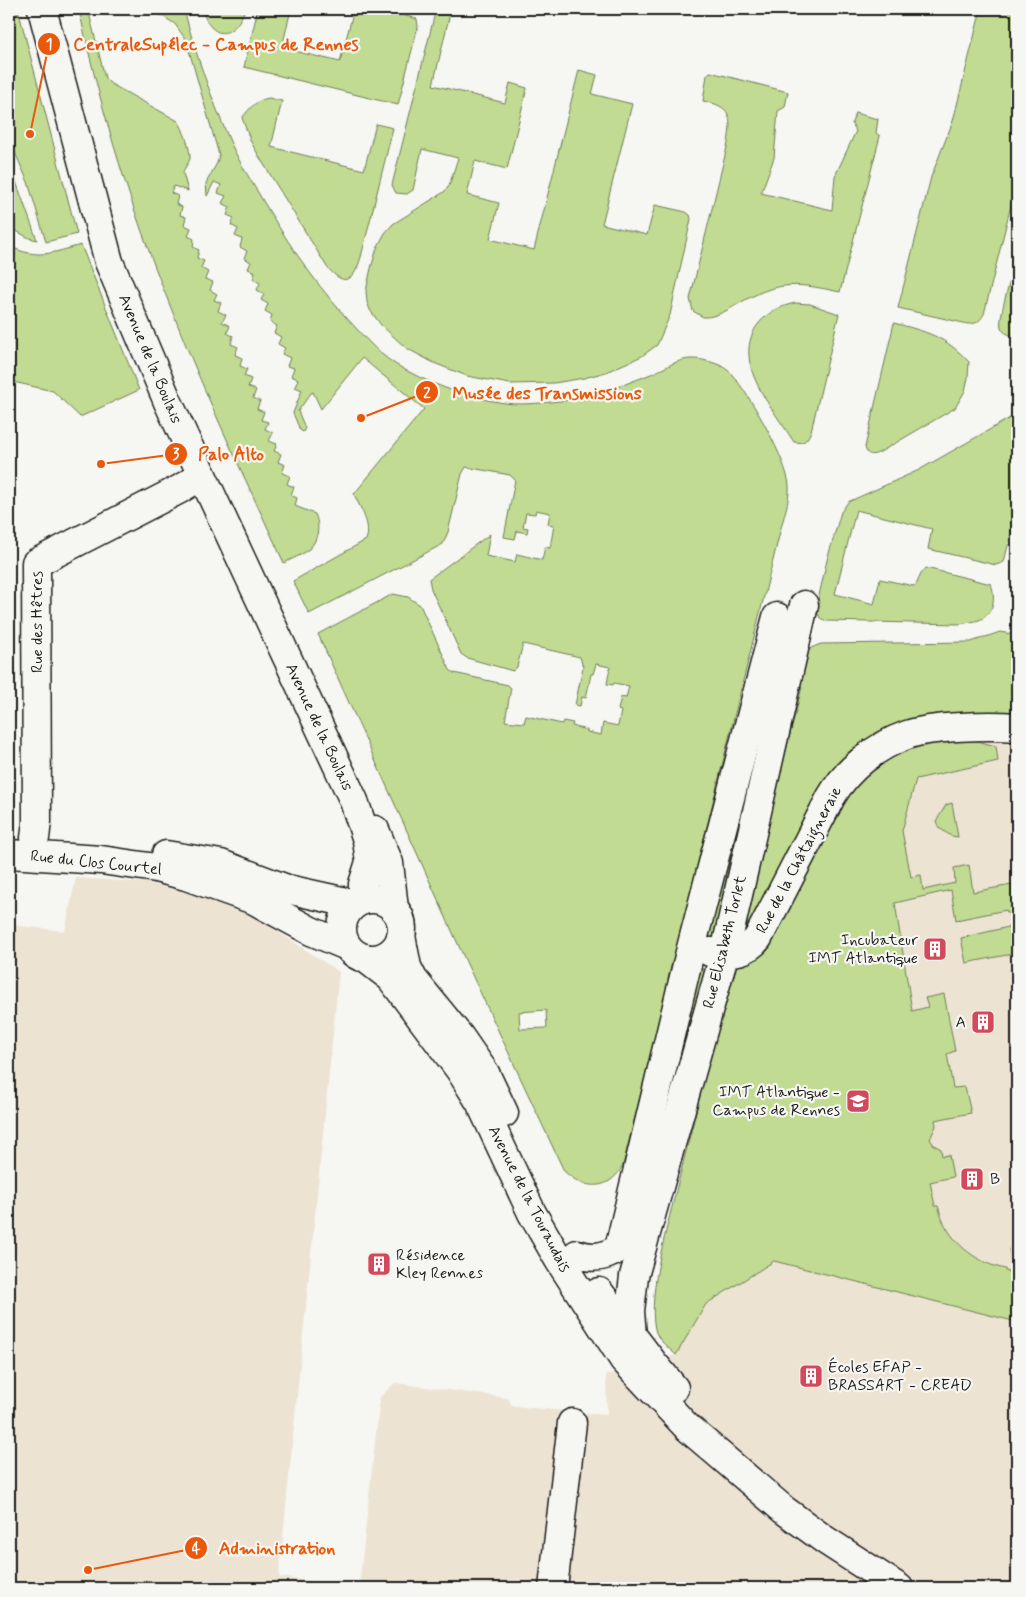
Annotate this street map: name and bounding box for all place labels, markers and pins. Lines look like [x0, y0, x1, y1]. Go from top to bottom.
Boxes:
callout: CentraleSupélec - Campus de Rennes [36, 27, 370, 60]
callout: Musée des Transmissions [414, 376, 656, 409]
callout: Palo Alto [163, 438, 273, 471]
place label: Incubateur IMT Atlantique [808, 930, 918, 969]
building icon: Incubateur IMT Atlantique [922, 936, 948, 962]
building icon: A [970, 1009, 996, 1035]
place label: A [956, 1012, 966, 1033]
place label: IMT Atlantique - Campus de Rennes [712, 1082, 840, 1121]
school or university icon: IMT Atlantique - Campus de Rennes [845, 1088, 871, 1114]
building icon: B [959, 1166, 985, 1192]
place label: B [990, 1169, 1000, 1190]
place label: Résidence Kley Rennes [396, 1245, 483, 1284]
building icon: Résidence Kley Rennes [366, 1251, 392, 1277]
place label: Écoles EFAP - BRASSART - CREAD [828, 1357, 972, 1396]
building icon: Écoles EFAP - BRASSART - CREAD [798, 1363, 824, 1389]
callout: Administration [183, 1532, 345, 1565]

